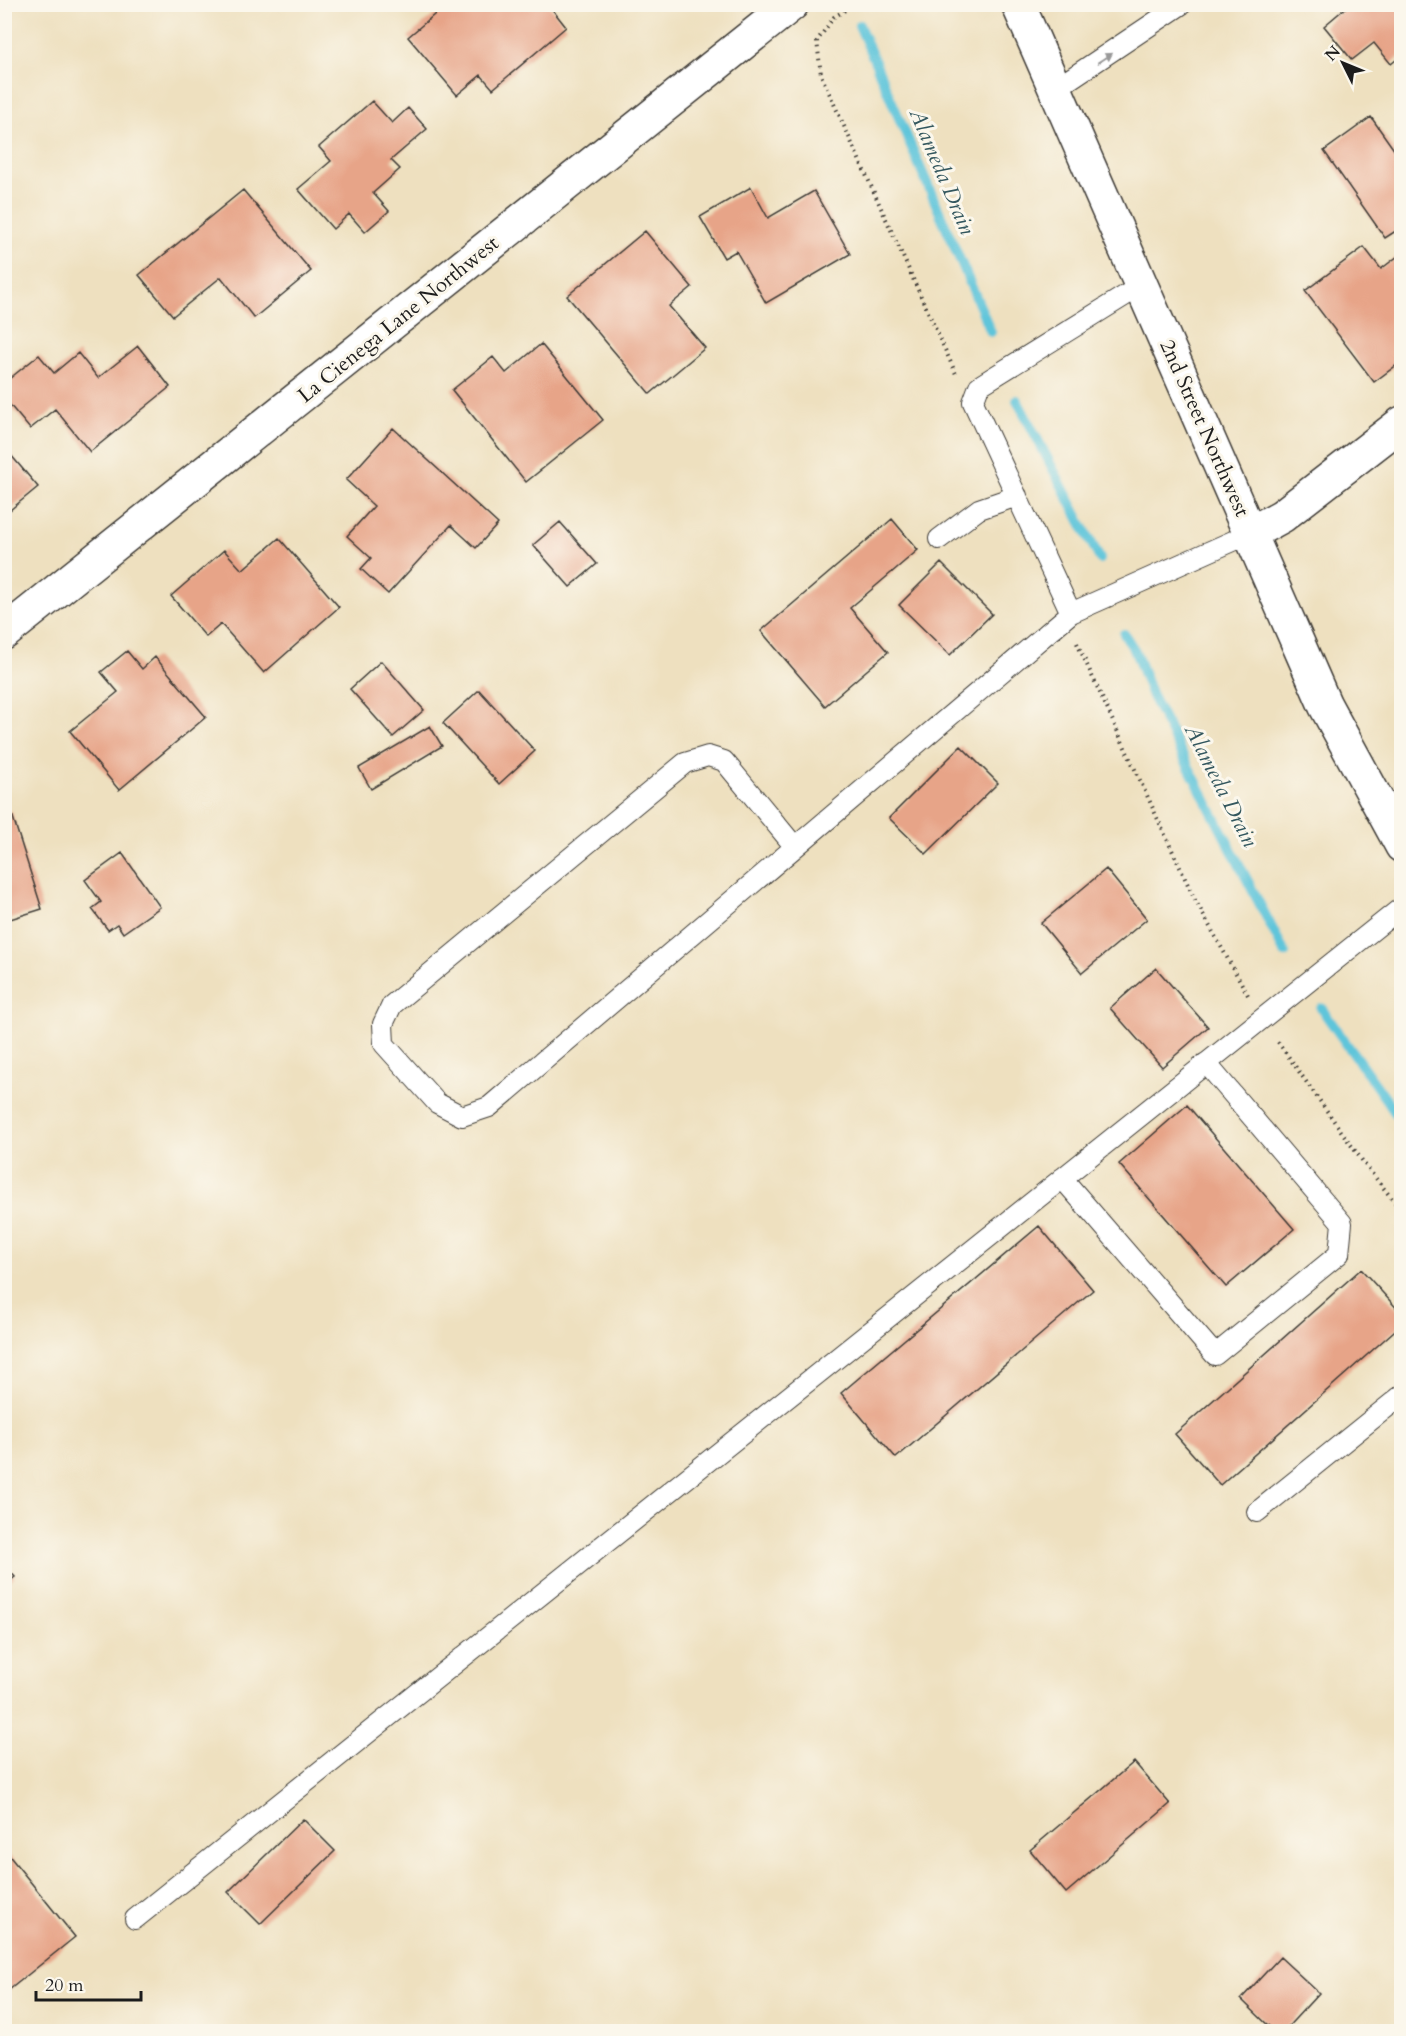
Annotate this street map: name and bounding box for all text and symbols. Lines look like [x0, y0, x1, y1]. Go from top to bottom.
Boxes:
north arrow [1313, 33, 1373, 93]
text: N [1320, 41, 1346, 66]
one-way arrow [1096, 52, 1113, 63]
water label: Alameda Drain [902, 103, 982, 239]
street label: La Cienega Lane Northwest [292, 229, 505, 410]
street label: 2nd Street Northwest [1152, 335, 1257, 522]
water label: Alameda Drain [1177, 718, 1265, 852]
scale bar [36, 1964, 141, 2002]
text: 20 m [45, 1973, 84, 1998]

